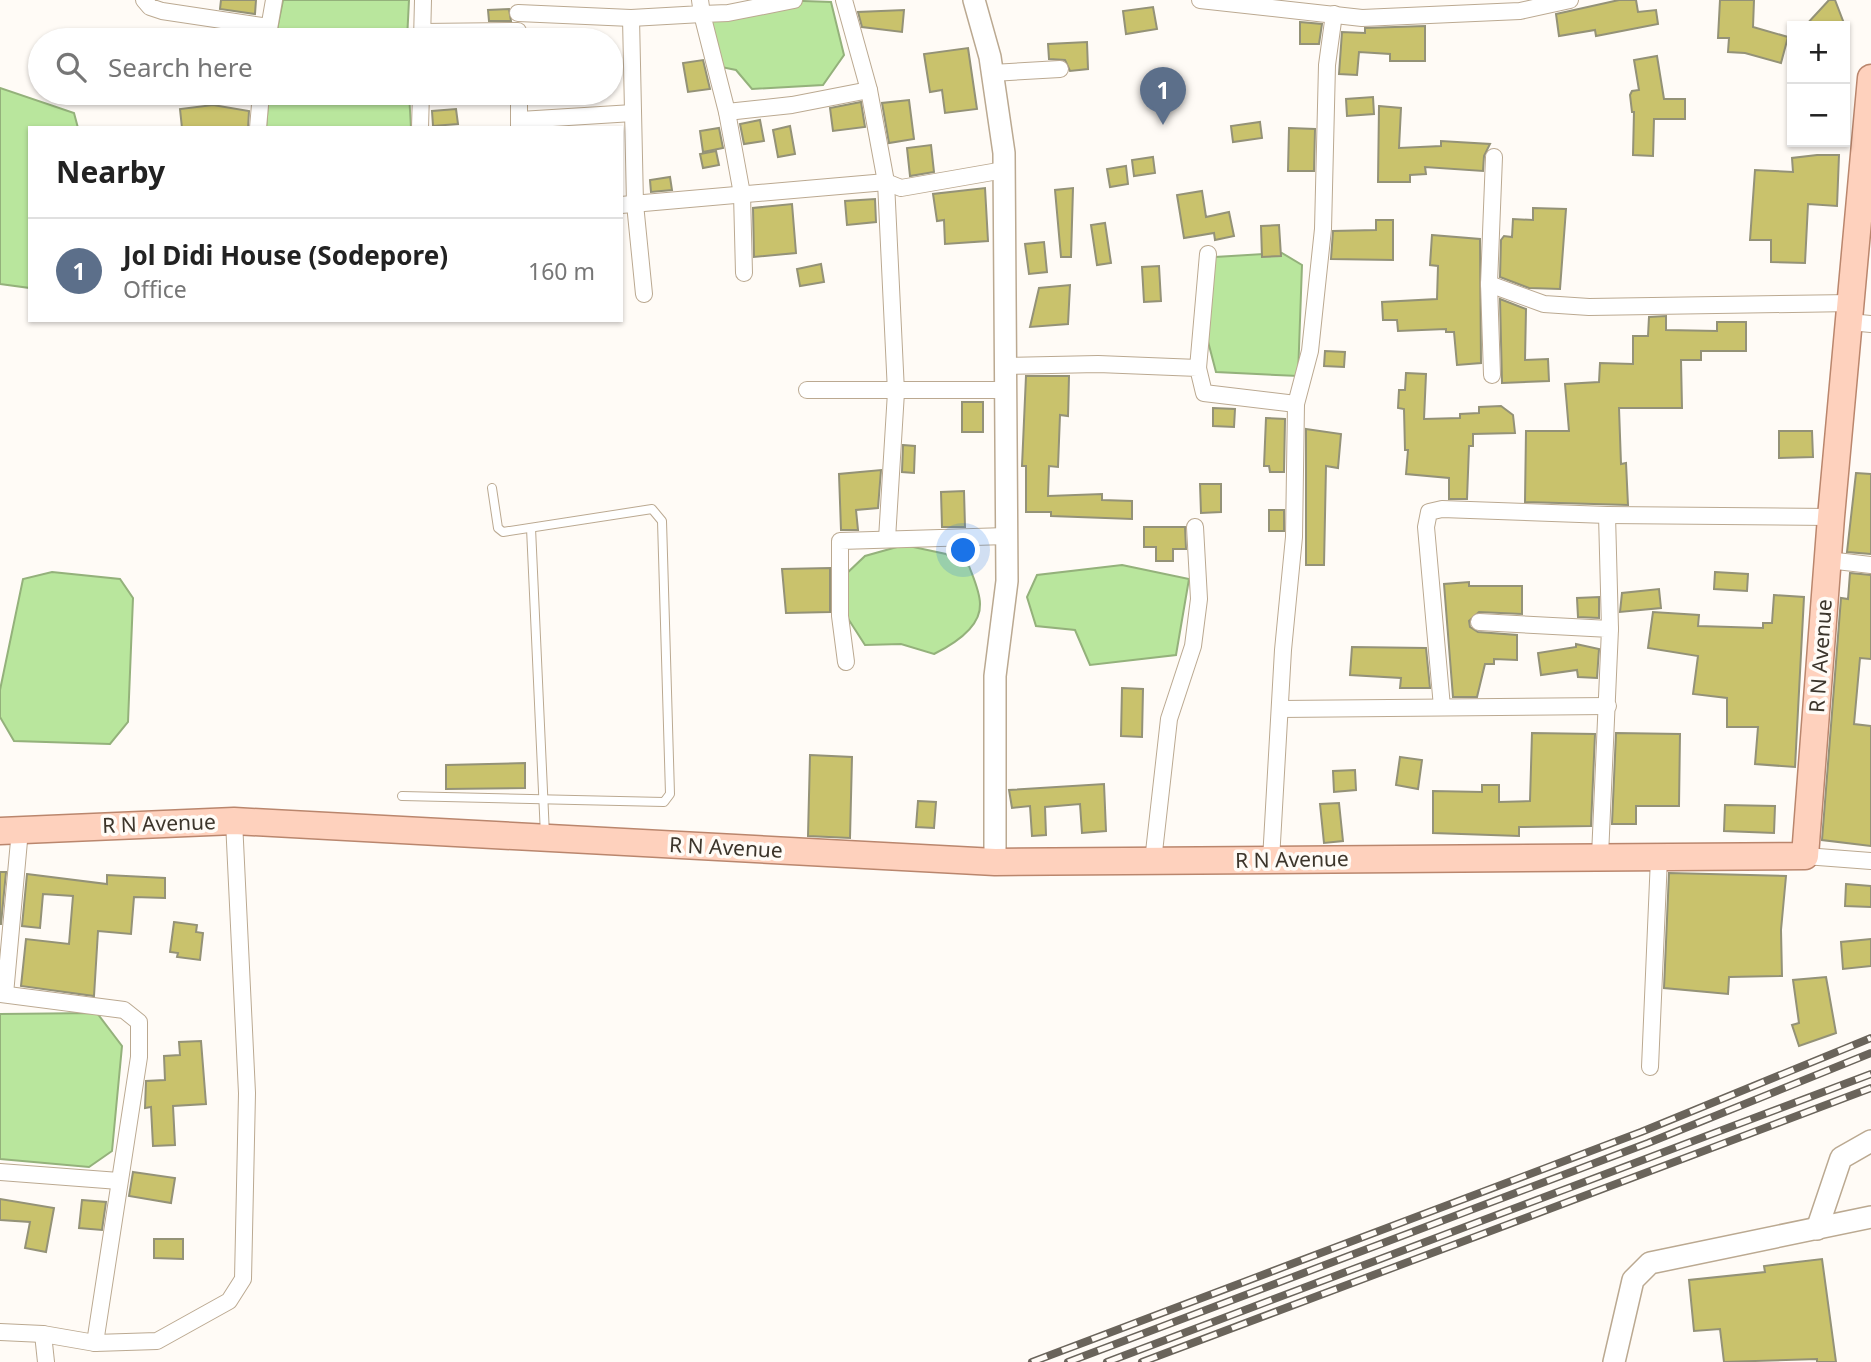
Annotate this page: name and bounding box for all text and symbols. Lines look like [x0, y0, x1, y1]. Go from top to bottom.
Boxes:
map controls [1787, 21, 1850, 147]
button: + [1787, 21, 1850, 84]
search box [28, 28, 623, 105]
icon: search [52, 48, 90, 86]
text: Search here [108, 49, 253, 85]
pin: 1 [1140, 67, 1186, 125]
button: − [1787, 84, 1850, 147]
text: Nearby [56, 151, 165, 192]
text: Jol Didi House (Sodepore) [123, 237, 448, 273]
text: 1 [72, 255, 86, 287]
text: 160 m [528, 255, 595, 287]
text: Office [123, 273, 187, 305]
your location [946, 533, 980, 567]
street label: R N Avenue [1802, 598, 1838, 714]
street label: R N Avenue [102, 807, 216, 839]
street label: R N Avenue [669, 830, 784, 864]
street label: R N Avenue [1235, 844, 1349, 874]

